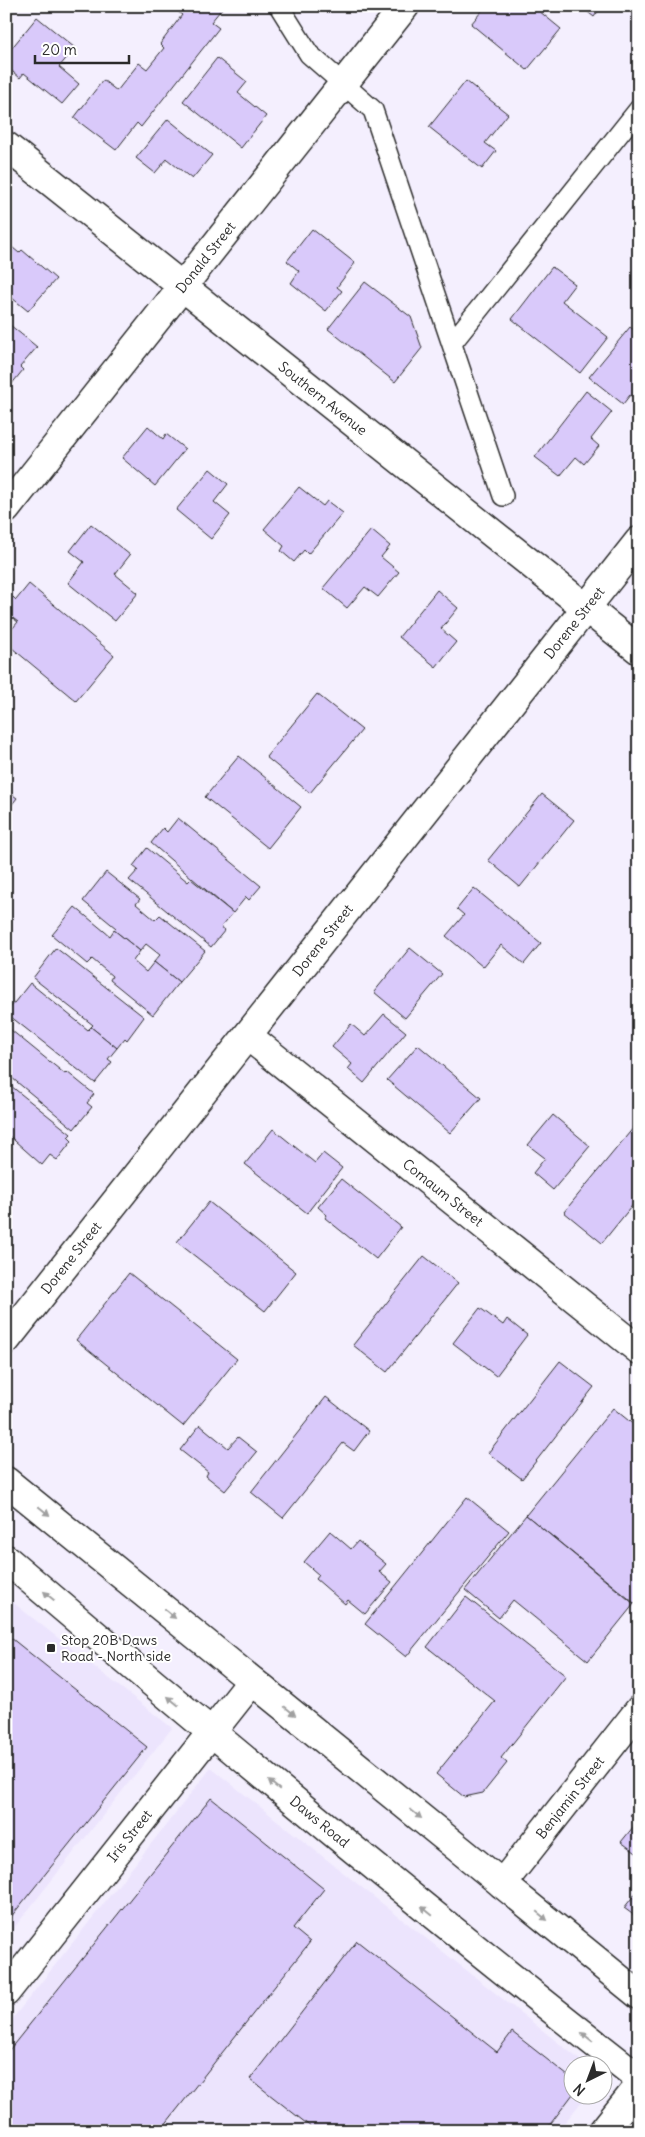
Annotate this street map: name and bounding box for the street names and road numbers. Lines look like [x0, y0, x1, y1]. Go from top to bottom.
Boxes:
street label: Donald Street [172, 218, 239, 297]
street label: Southern Avenue [275, 357, 371, 439]
street label: Dorene Street [540, 583, 608, 662]
street label: Dorene Street [289, 900, 357, 980]
street label: Comaum Street [399, 1155, 487, 1231]
street label: Dorene Street [37, 1218, 105, 1297]
street label: Benjamin Street [532, 1752, 608, 1843]
street label: Daws Road [286, 1792, 353, 1851]
street label: Iris Street [103, 1806, 156, 1866]

